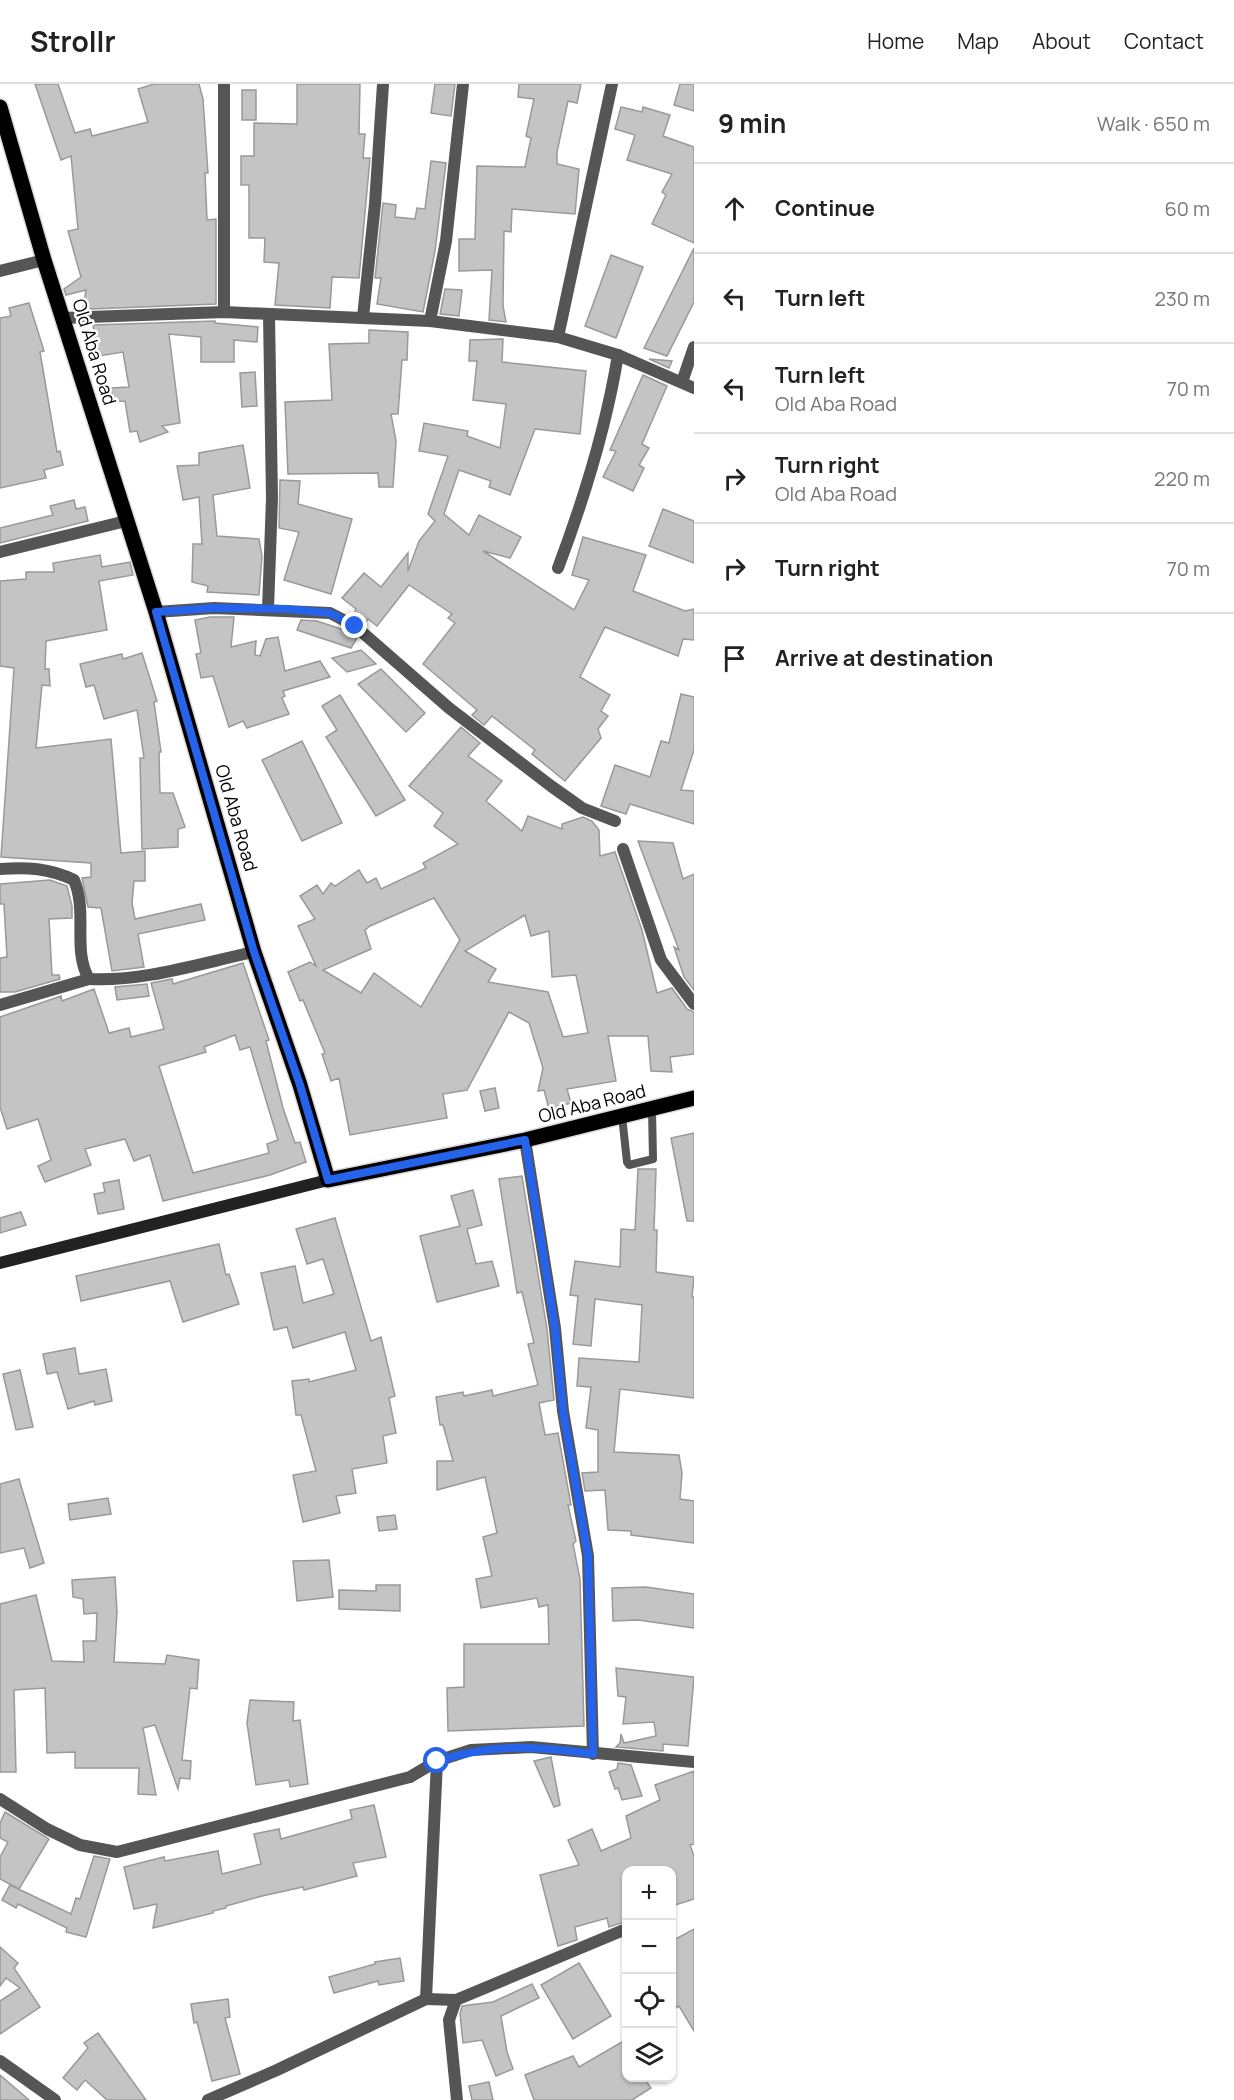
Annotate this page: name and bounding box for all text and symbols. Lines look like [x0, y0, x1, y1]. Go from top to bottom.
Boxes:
text: Strollr [30, 22, 116, 60]
text: Home [867, 27, 924, 55]
text: Map [957, 27, 999, 55]
text: About [1032, 27, 1091, 55]
text: Contact [1124, 27, 1204, 55]
text: 9 min [718, 105, 786, 141]
text: Walk · 650 m [1097, 110, 1210, 137]
icon: ahead [718, 192, 751, 225]
text: Continue [775, 193, 875, 223]
text: 60 m [1164, 195, 1210, 222]
icon: left [718, 282, 751, 315]
text: Turn left [775, 283, 865, 313]
text: 230 m [1154, 285, 1210, 312]
street label: Old Aba Road [67, 296, 122, 408]
text: Turn left [775, 360, 865, 390]
icon: left [718, 372, 751, 405]
text: 70 m [1167, 375, 1210, 402]
text: Old Aba Road [775, 390, 897, 417]
text: Turn right [775, 450, 880, 480]
icon: right [718, 462, 751, 495]
text: 220 m [1154, 465, 1210, 492]
text: Old Aba Road [775, 480, 897, 507]
icon: right [718, 552, 751, 585]
text: Turn right [775, 553, 880, 583]
text: 70 m [1167, 555, 1210, 582]
route end [341, 612, 367, 638]
icon: arrive [718, 642, 751, 675]
text: Arrive at destination [775, 643, 993, 673]
street label: Old Aba Road [210, 762, 264, 874]
street label: Old Aba Road [536, 1078, 648, 1128]
route start [423, 1747, 449, 1773]
map controls [622, 1866, 676, 2082]
button: + [622, 1866, 676, 1920]
button: − [622, 1920, 676, 1974]
button: locate [622, 1974, 676, 2028]
button: layers [622, 2028, 676, 2082]

